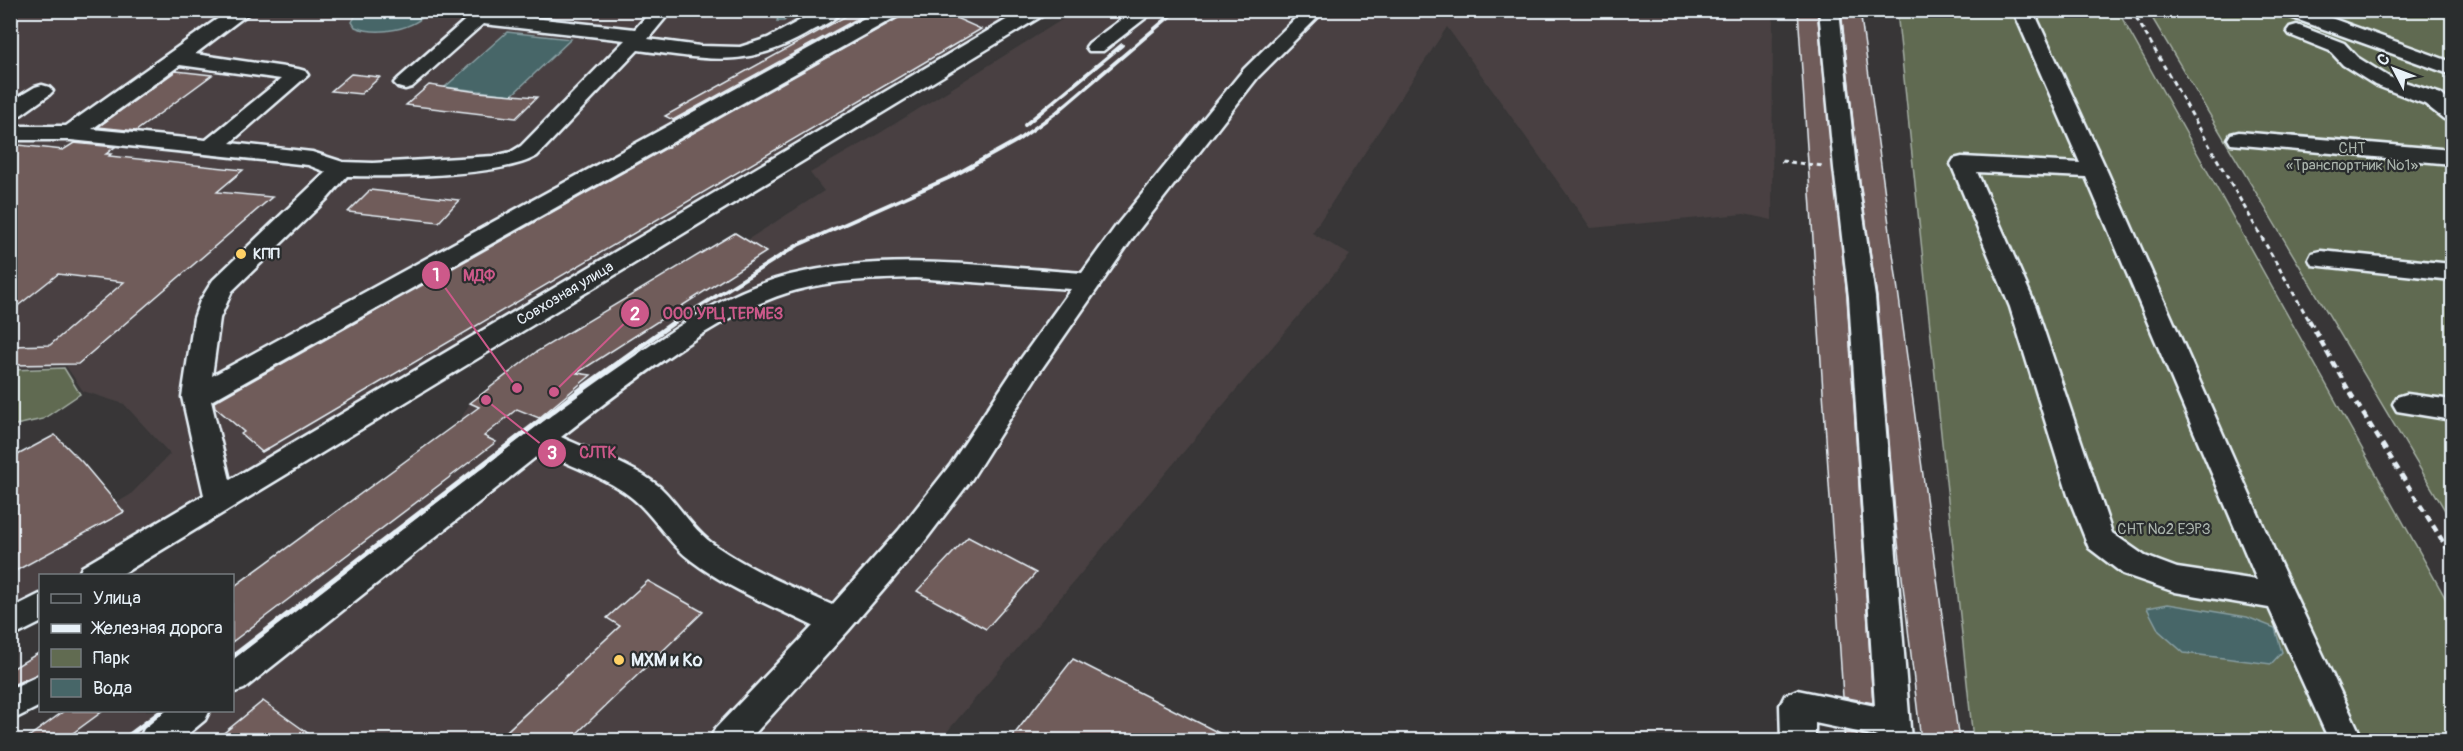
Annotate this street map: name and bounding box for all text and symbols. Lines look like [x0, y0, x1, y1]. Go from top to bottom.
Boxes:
north arrow [2364, 39, 2424, 99]
text: С [2373, 49, 2394, 70]
park label: СНТ «Транспортник №1» [2286, 139, 2418, 175]
place label: КПП [253, 245, 280, 264]
marker: КПП [234, 247, 248, 261]
street label: Совхозная улица [513, 257, 617, 330]
callout: МДФ [421, 258, 506, 292]
text: 1 [432, 264, 440, 287]
text: МДФ [463, 266, 495, 286]
callout: ООО УРЦ ТЕРМЕЗ [620, 296, 795, 330]
text: 2 [630, 303, 640, 326]
text: ООО УРЦ ТЕРМЕЗ [663, 304, 783, 324]
callout: СЛТК [537, 436, 628, 470]
text: 3 [547, 442, 557, 465]
text: СЛТК [579, 443, 617, 463]
park label: СНТ №2 ЕЭРЗ [2117, 520, 2211, 539]
legend [39, 574, 234, 712]
text: Улица [93, 587, 141, 610]
text: Железная дорога [90, 617, 223, 640]
text: Парк [93, 647, 130, 670]
place label: МХМ и Ко [631, 649, 703, 672]
marker: МХМ и Ко [612, 653, 626, 667]
text: Вода [93, 677, 132, 700]

